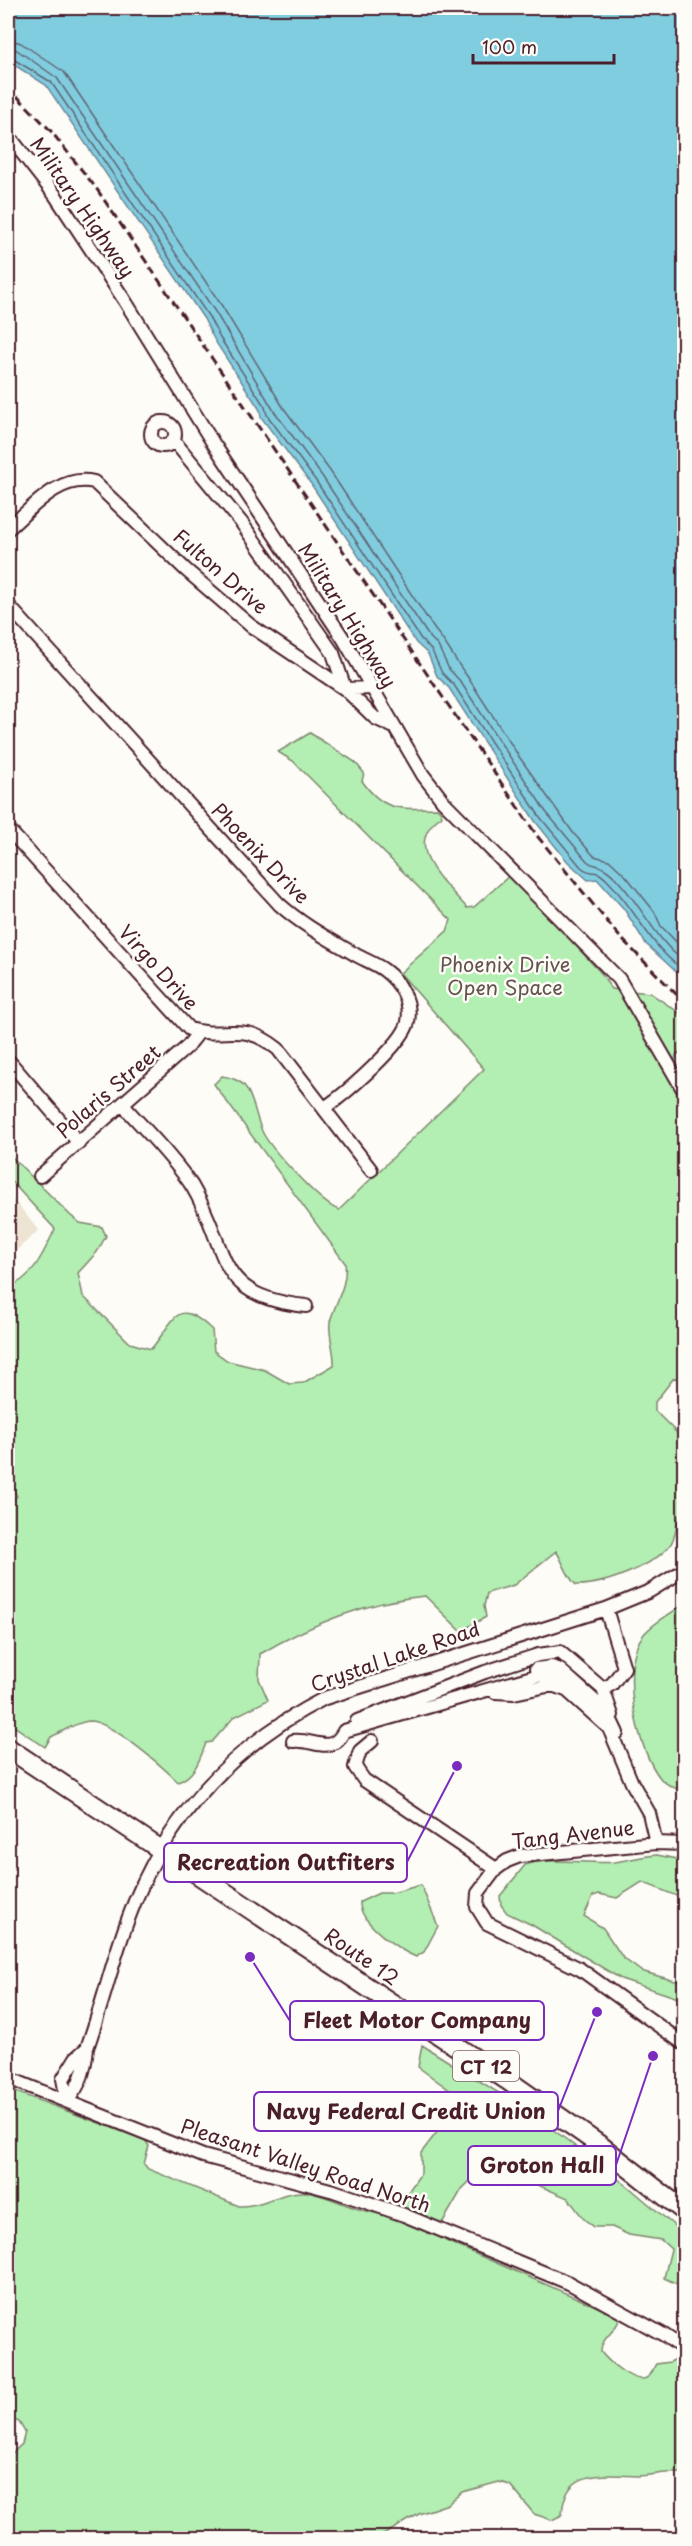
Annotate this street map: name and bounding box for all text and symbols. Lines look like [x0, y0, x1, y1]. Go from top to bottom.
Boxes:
scale bar [473, 27, 614, 65]
text: 100 m [482, 33, 537, 60]
street label: Military Highway [23, 131, 143, 283]
street label: Fulton Drive [167, 521, 275, 621]
street label: Military Highway [291, 537, 405, 693]
street label: Phoenix Drive [205, 796, 317, 910]
street label: Virgo Drive [112, 917, 206, 1017]
park label: Phoenix Drive Open Space [440, 949, 570, 1002]
street label: Polaris Street [49, 1037, 167, 1145]
street label: Crystal Lake Road [306, 1613, 484, 1699]
street label: Tang Avenue [510, 1812, 636, 1856]
callout: Recreation Outfiters [164, 1843, 407, 1882]
text: Recreation Outfiters [177, 1845, 395, 1877]
street label: Route 12 [318, 1920, 406, 1992]
callout: Fleet Motor Company [290, 2001, 544, 2040]
text: Fleet Motor Company [303, 2003, 531, 2035]
road number: CT 12 [453, 2051, 519, 2081]
callout: Navy Federal Credit Union [254, 2092, 558, 2131]
text: Navy Federal Credit Union [266, 2094, 546, 2126]
street label: Pleasant Valley Road North [177, 2110, 435, 2220]
callout: Groton Hall [468, 2146, 616, 2185]
text: Groton Hall [480, 2148, 604, 2180]

